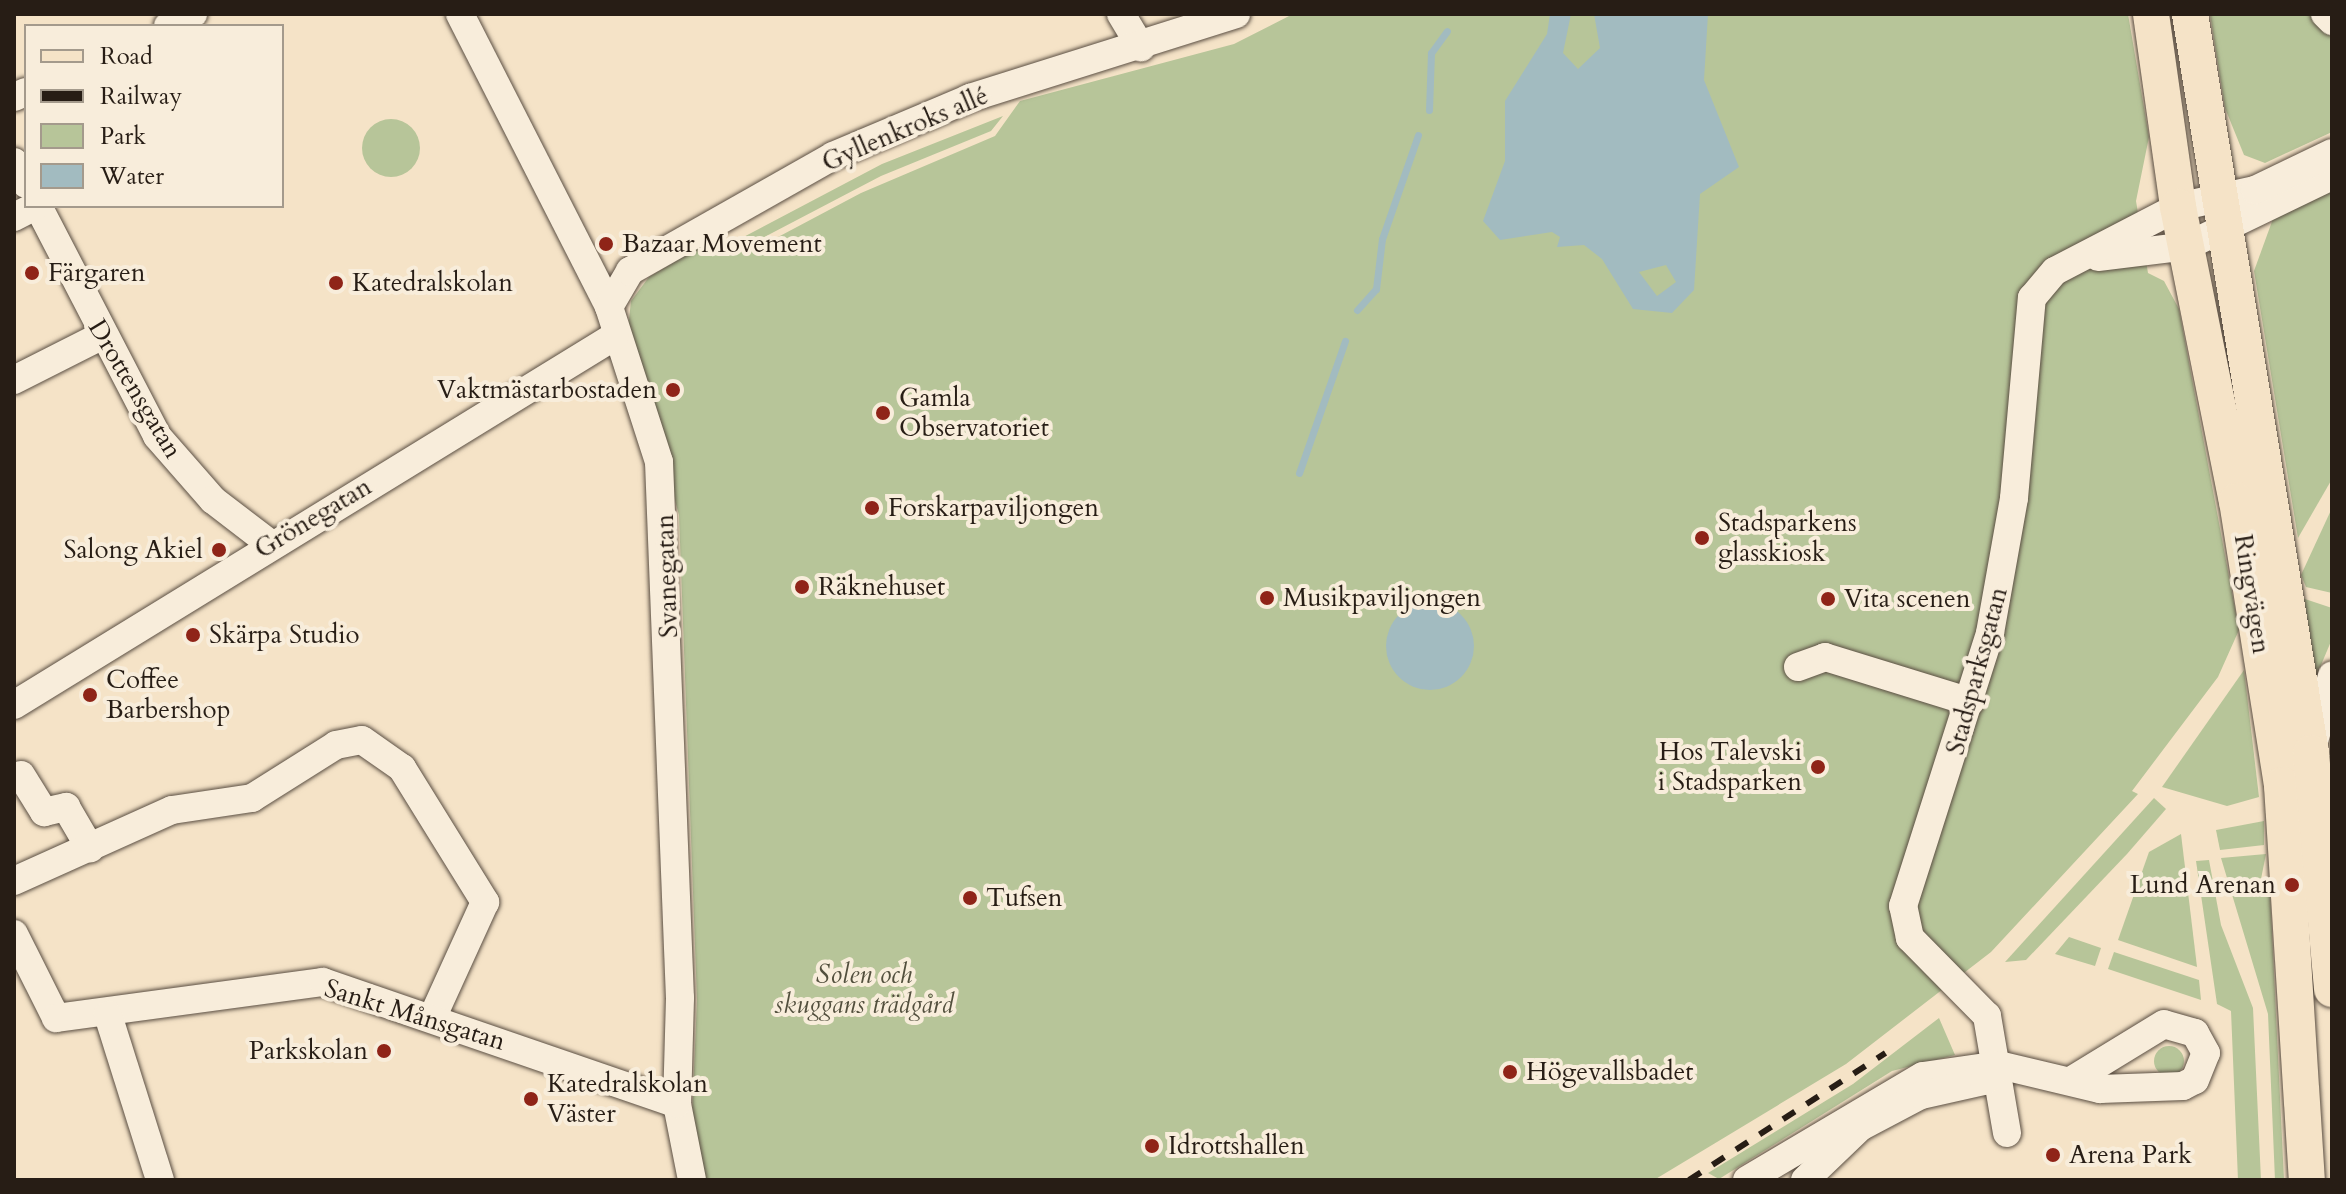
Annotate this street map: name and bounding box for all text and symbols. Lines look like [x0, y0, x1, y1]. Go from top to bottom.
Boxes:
legend [24, 24, 284, 208]
text: Road [100, 40, 153, 73]
text: Railway [100, 80, 182, 113]
street label: Gyllenkroks allé [817, 80, 993, 178]
text: Park [100, 120, 146, 153]
text: Water [100, 160, 164, 193]
place label: Bazaar Movement [622, 228, 822, 260]
marker: Bazaar Movement [597, 235, 615, 253]
place label: Färgaren [48, 257, 146, 289]
marker: Färgaren [23, 264, 41, 282]
place label: Katedralskolan [352, 267, 513, 299]
marker: Katedralskolan [327, 274, 345, 292]
street label: Drottensgatan [81, 314, 189, 464]
place label: Vaktmästarbostaden [437, 374, 657, 406]
marker: Vaktmästarbostaden [664, 381, 682, 399]
place label: Gamla Observatoriet [899, 382, 1049, 444]
marker: Gamla Observatoriet [874, 404, 892, 422]
street label: Grönegatan [249, 471, 377, 565]
place label: Forskarpaviljongen [888, 492, 1099, 524]
marker: Forskarpaviljongen [863, 499, 881, 517]
place label: Stadsparkens glasskiosk [1718, 507, 1857, 568]
street label: Svanegatan [649, 513, 685, 639]
marker: Stadsparkens glasskiosk [1693, 529, 1711, 547]
street label: Ringvägen [2227, 532, 2277, 656]
place label: Salong Akiel [64, 534, 203, 566]
marker: Salong Akiel [210, 541, 228, 559]
place label: Räknehuset [818, 571, 945, 603]
marker: Räknehuset [793, 578, 811, 596]
place label: Musikpaviljongen [1283, 582, 1481, 614]
place label: Vita scenen [1844, 583, 1971, 615]
street label: Stadsparksgatan [1940, 584, 2014, 758]
marker: Musikpaviljongen [1258, 589, 1276, 607]
marker: Vita scenen [1819, 590, 1837, 608]
place label: Skärpa Studio [209, 619, 360, 651]
marker: Skärpa Studio [184, 626, 202, 644]
place label: Coffee Barbershop [106, 664, 230, 726]
marker: Coffee Barbershop [81, 686, 99, 704]
place label: Hos Talevski i Stadsparken [1658, 736, 1802, 798]
marker: Hos Talevski i Stadsparken [1809, 758, 1827, 776]
place label: Lund Arenan [2130, 869, 2276, 901]
marker: Lund Arenan [2283, 876, 2301, 894]
place label: Tufsen [986, 882, 1063, 914]
marker: Tufsen [961, 889, 979, 907]
park label: Solen och skuggans trädgård [774, 959, 954, 1020]
street label: Sankt Månsgatan [321, 973, 509, 1057]
place label: Parkskolan [249, 1035, 368, 1067]
marker: Parkskolan [375, 1042, 393, 1060]
place label: Högevallsbadet [1526, 1056, 1694, 1088]
marker: Högevallsbadet [1501, 1063, 1519, 1081]
place label: Katedralskolan Väster [547, 1068, 708, 1130]
marker: Katedralskolan Väster [522, 1090, 540, 1108]
place label: Idrottshallen [1168, 1130, 1305, 1162]
marker: Idrottshallen [1143, 1137, 1161, 1155]
place label: Arena Park [2069, 1139, 2192, 1171]
marker: Arena Park [2044, 1146, 2062, 1164]

